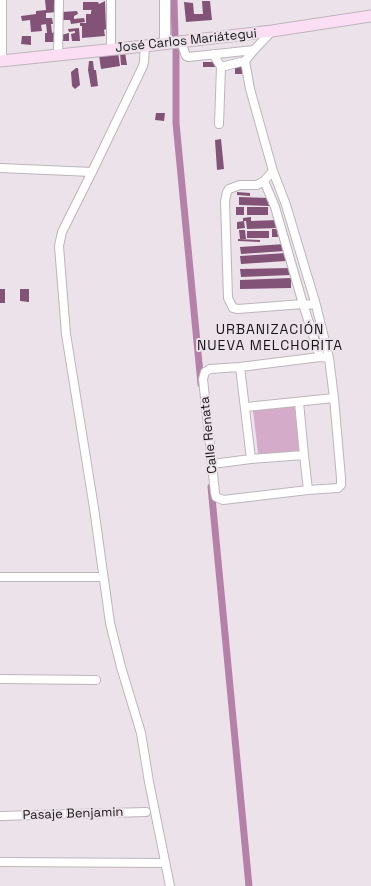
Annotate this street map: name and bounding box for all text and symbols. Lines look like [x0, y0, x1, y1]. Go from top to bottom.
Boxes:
street label: José Carlos Mariátegui [114, 26, 258, 56]
district label: URBANIZACIÓN NUEVA MELCHORITA [197, 322, 343, 354]
street label: Calle Renata [197, 396, 221, 474]
street label: Pasaje Benjamin [22, 804, 124, 824]

